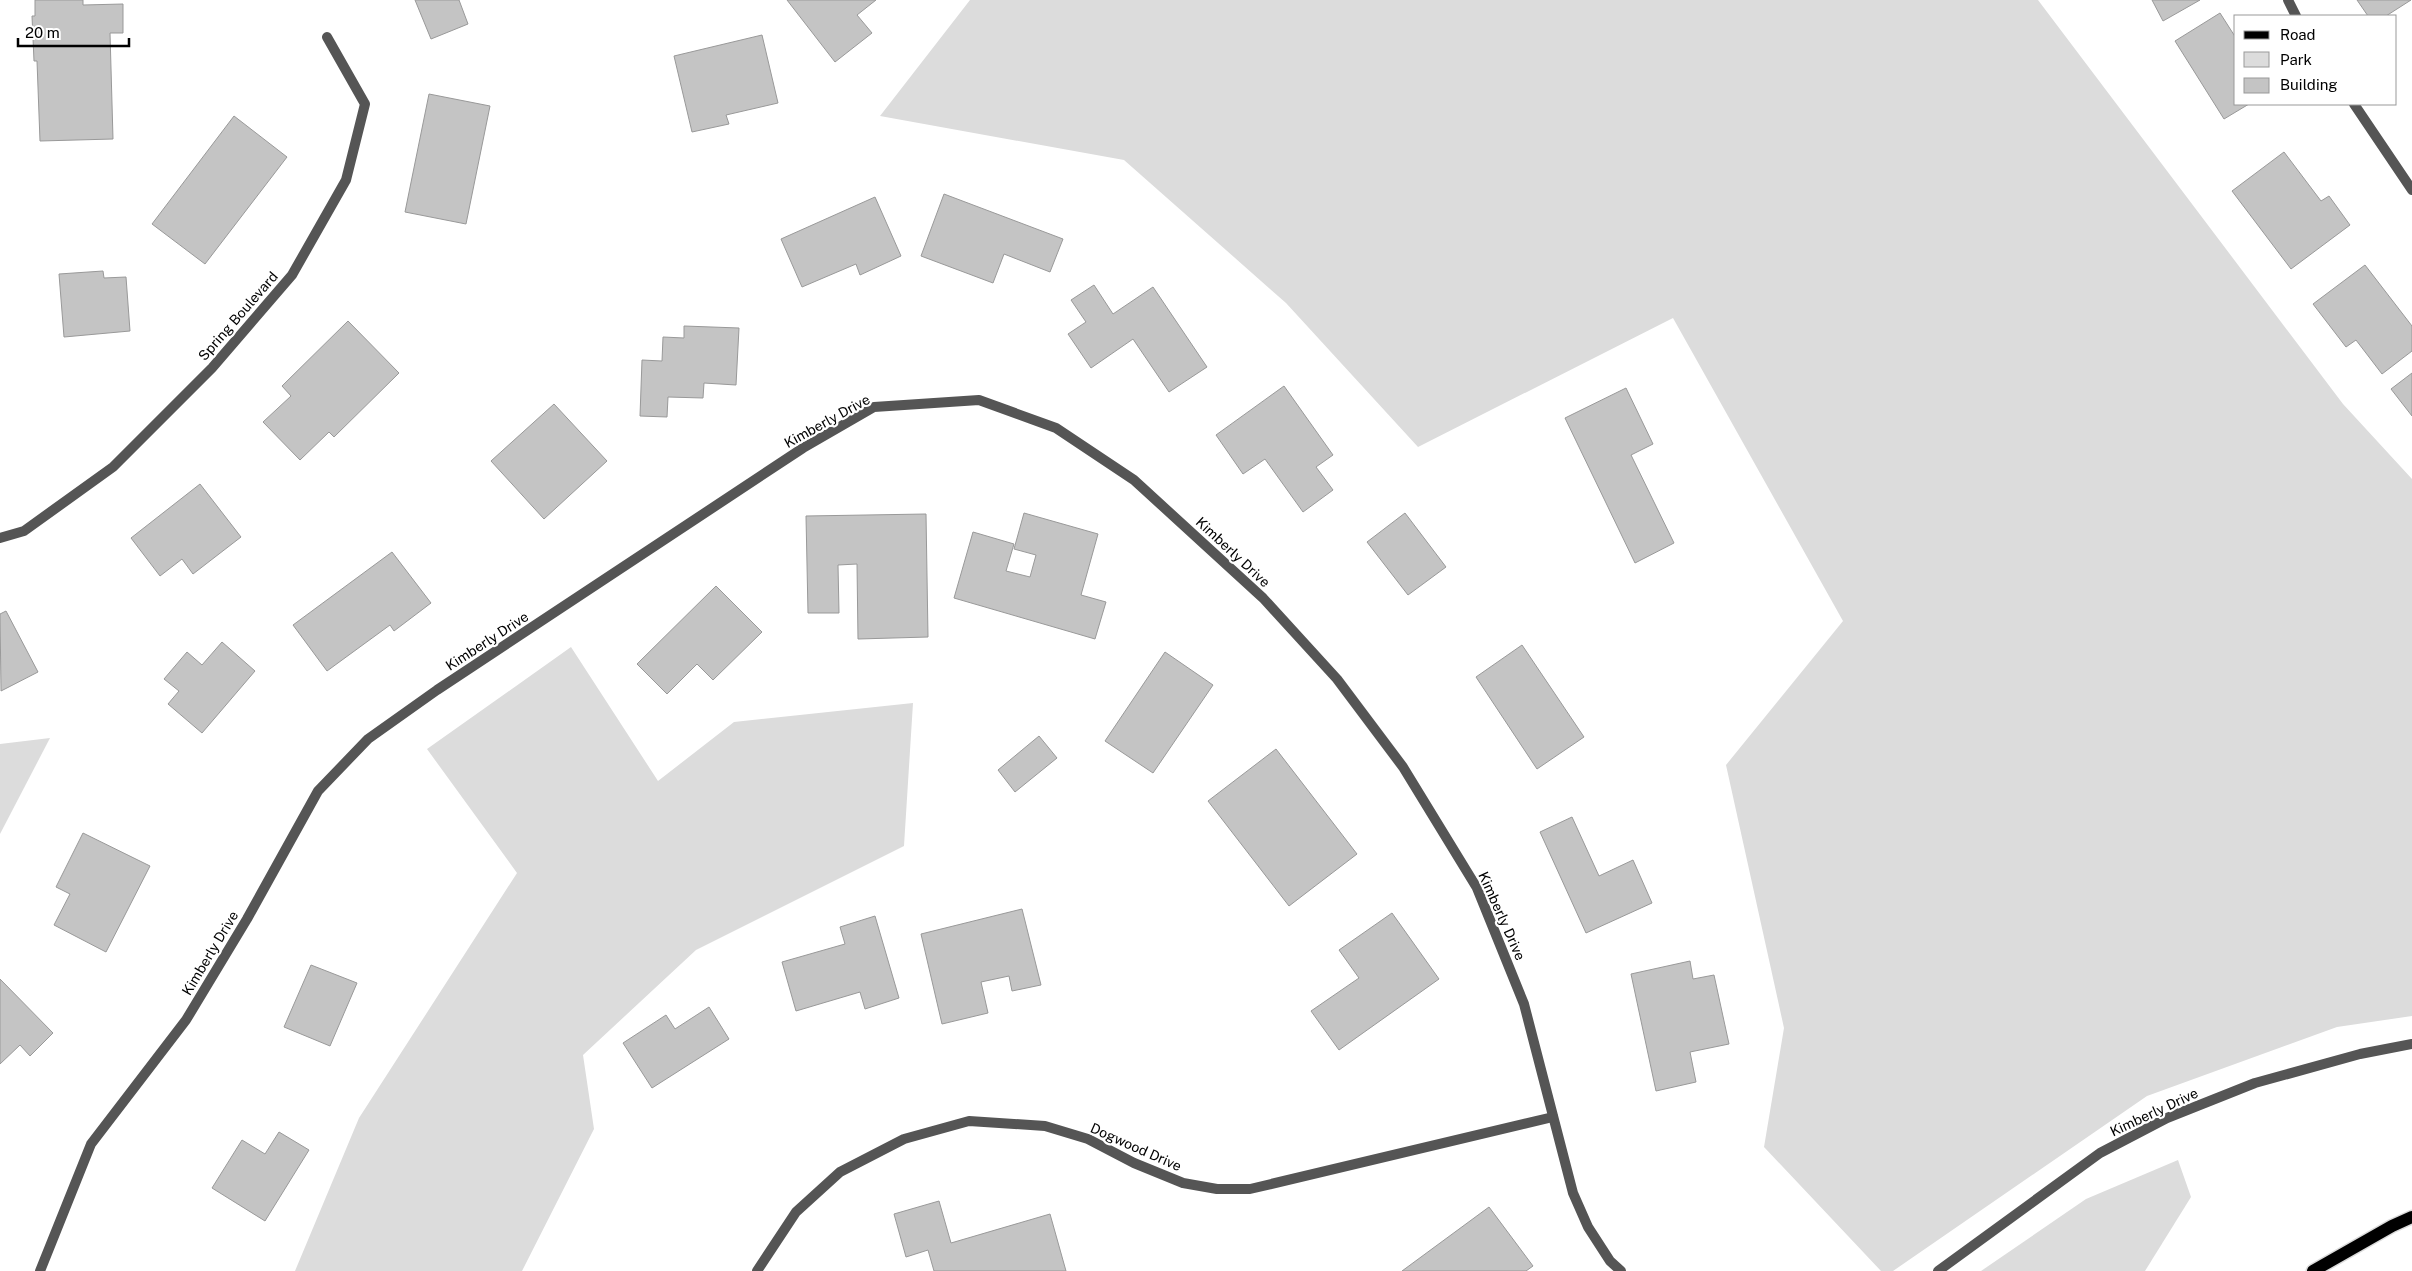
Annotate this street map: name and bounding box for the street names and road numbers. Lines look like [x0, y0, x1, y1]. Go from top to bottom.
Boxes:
street label: Spring Boulevard [195, 268, 281, 364]
street label: Kimberly Drive [781, 391, 873, 451]
street label: Kimberly Drive [1193, 514, 1273, 590]
street label: Kimberly Drive [443, 608, 531, 674]
street label: Kimberly Drive [1475, 869, 1529, 963]
street label: Kimberly Drive [179, 908, 241, 998]
street label: Kimberly Drive [2107, 1085, 2201, 1139]
street label: Dogwood Drive [1088, 1120, 1184, 1174]

